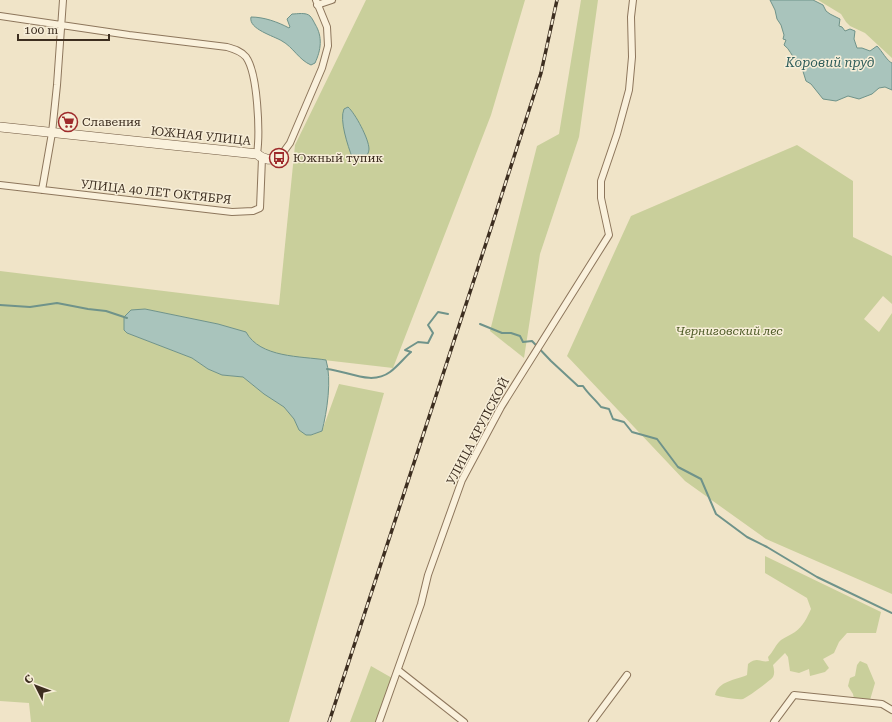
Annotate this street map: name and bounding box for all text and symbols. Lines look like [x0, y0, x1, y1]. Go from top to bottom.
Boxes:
scale bar [18, 16, 109, 42]
text: 100 m [24, 23, 58, 37]
water label: Коровий пруд [785, 55, 875, 70]
supermarket icon: Славения [57, 111, 79, 133]
place label: Славения [82, 115, 141, 129]
street label: ЮЖНАЯ УЛИЦА [150, 124, 252, 148]
bus stop icon: Южный тупик [268, 147, 290, 169]
place label: Южный тупик [293, 151, 384, 165]
street label: УЛИЦА 40 ЛЕТ ОКТЯБРЯ [80, 177, 232, 207]
park label: Черниговский лес [675, 324, 783, 338]
street label: УЛИЦА КРУПСКОЙ [444, 375, 512, 487]
north arrow [16, 666, 56, 706]
text: С [22, 672, 37, 687]

